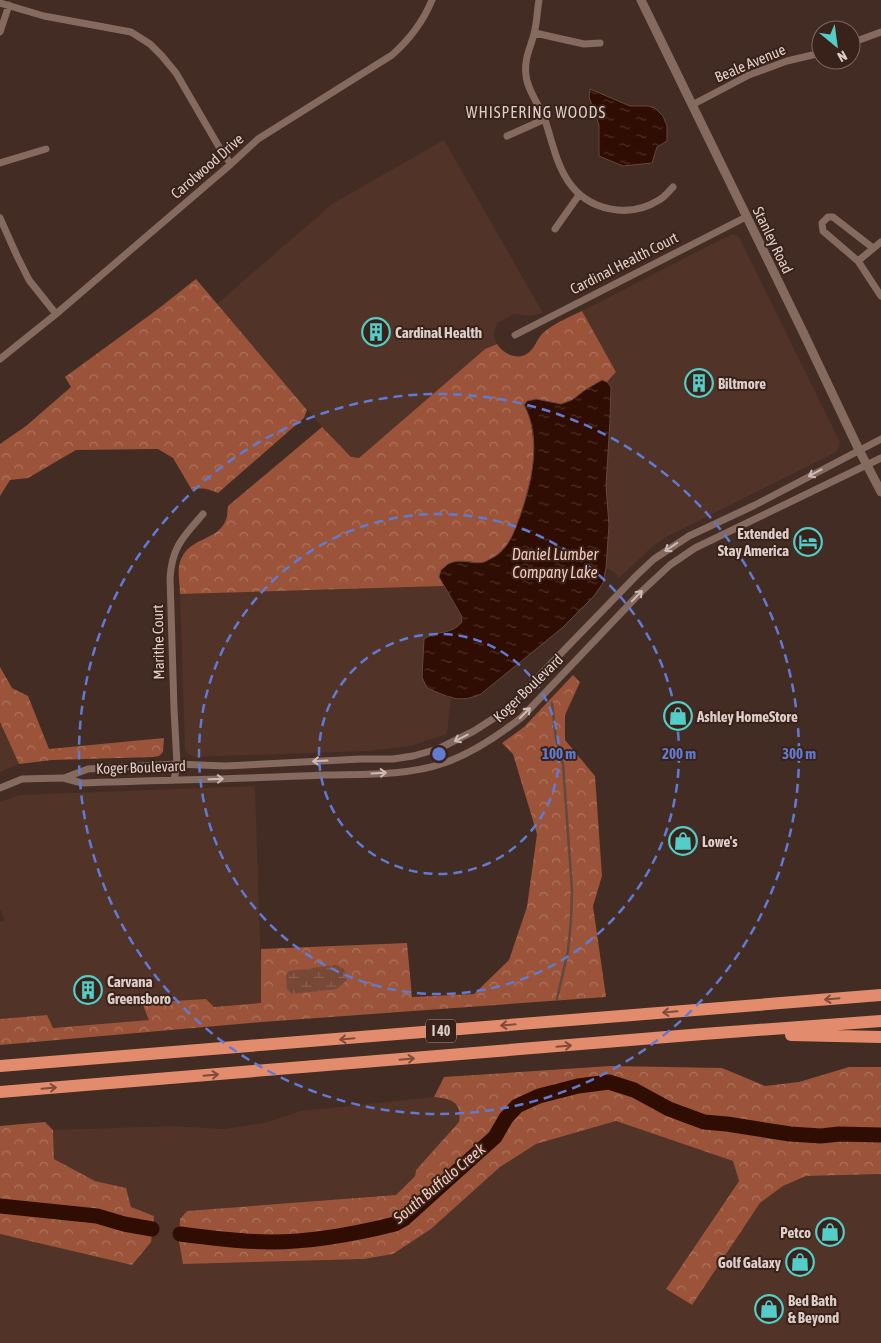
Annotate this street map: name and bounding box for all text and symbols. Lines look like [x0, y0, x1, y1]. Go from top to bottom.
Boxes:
north arrow [811, 20, 861, 70]
street label: Beale Avenue [712, 40, 788, 85]
text: N [835, 47, 850, 65]
district label: WHISPERING WOODS [466, 103, 606, 121]
street label: Carolwood Drive [167, 130, 247, 202]
street label: Stanley Road [750, 204, 796, 276]
street label: Cardinal Health Court [567, 228, 681, 298]
building icon: Cardinal Health [361, 317, 391, 347]
place label: Cardinal Health [395, 324, 482, 341]
building icon: Biltmore [684, 368, 714, 398]
place label: Biltmore [718, 375, 766, 392]
one-way arrow [808, 468, 823, 478]
place label: Extended Stay America [718, 525, 789, 559]
hotel icon: Extended Stay America [793, 527, 823, 557]
one-way arrow [664, 542, 678, 552]
water label: Daniel Lumber Company Lake [512, 545, 600, 582]
one-way arrow [631, 589, 643, 602]
street label: Marithe Court [149, 604, 167, 680]
street label: Koger Boulevard [490, 651, 566, 725]
shop icon: Ashley HomeStore [663, 701, 693, 731]
one-way arrow [519, 707, 531, 719]
place label: Ashley HomeStore [696, 708, 798, 725]
one-way arrow [454, 733, 469, 743]
centre of rings [430, 745, 448, 763]
text: 100 m [542, 745, 576, 762]
text: 200 m [662, 745, 696, 762]
text: 300 m [782, 745, 816, 762]
one-way arrow [313, 756, 329, 765]
street label: Koger Boulevard [96, 757, 186, 777]
one-way arrow [370, 768, 386, 777]
one-way arrow [208, 774, 224, 783]
shop icon: Lowe's [668, 826, 698, 856]
place label: Lowe's [702, 833, 738, 850]
place label: Carvana Greensboro [107, 973, 171, 1007]
building icon: Carvana Greensboro [73, 975, 103, 1005]
one-way arrow [825, 994, 841, 1003]
one-way arrow [663, 1007, 679, 1016]
road number: I 40 [426, 1019, 456, 1042]
one-way arrow [501, 1020, 517, 1030]
one-way arrow [339, 1034, 355, 1043]
one-way arrow [556, 1042, 572, 1051]
one-way arrow [399, 1054, 415, 1064]
one-way arrow [202, 1070, 218, 1080]
one-way arrow [40, 1083, 56, 1093]
water label: South Buffalo Creek [389, 1139, 489, 1227]
shop icon: Petco [815, 1217, 845, 1247]
place label: Petco [780, 1224, 811, 1241]
shop icon: Golf Galaxy [785, 1247, 815, 1277]
place label: Golf Galaxy [718, 1254, 782, 1271]
place label: Bed Bath & Beyond [788, 1292, 839, 1326]
shop icon: Bed Bath & Beyond [754, 1294, 784, 1324]

